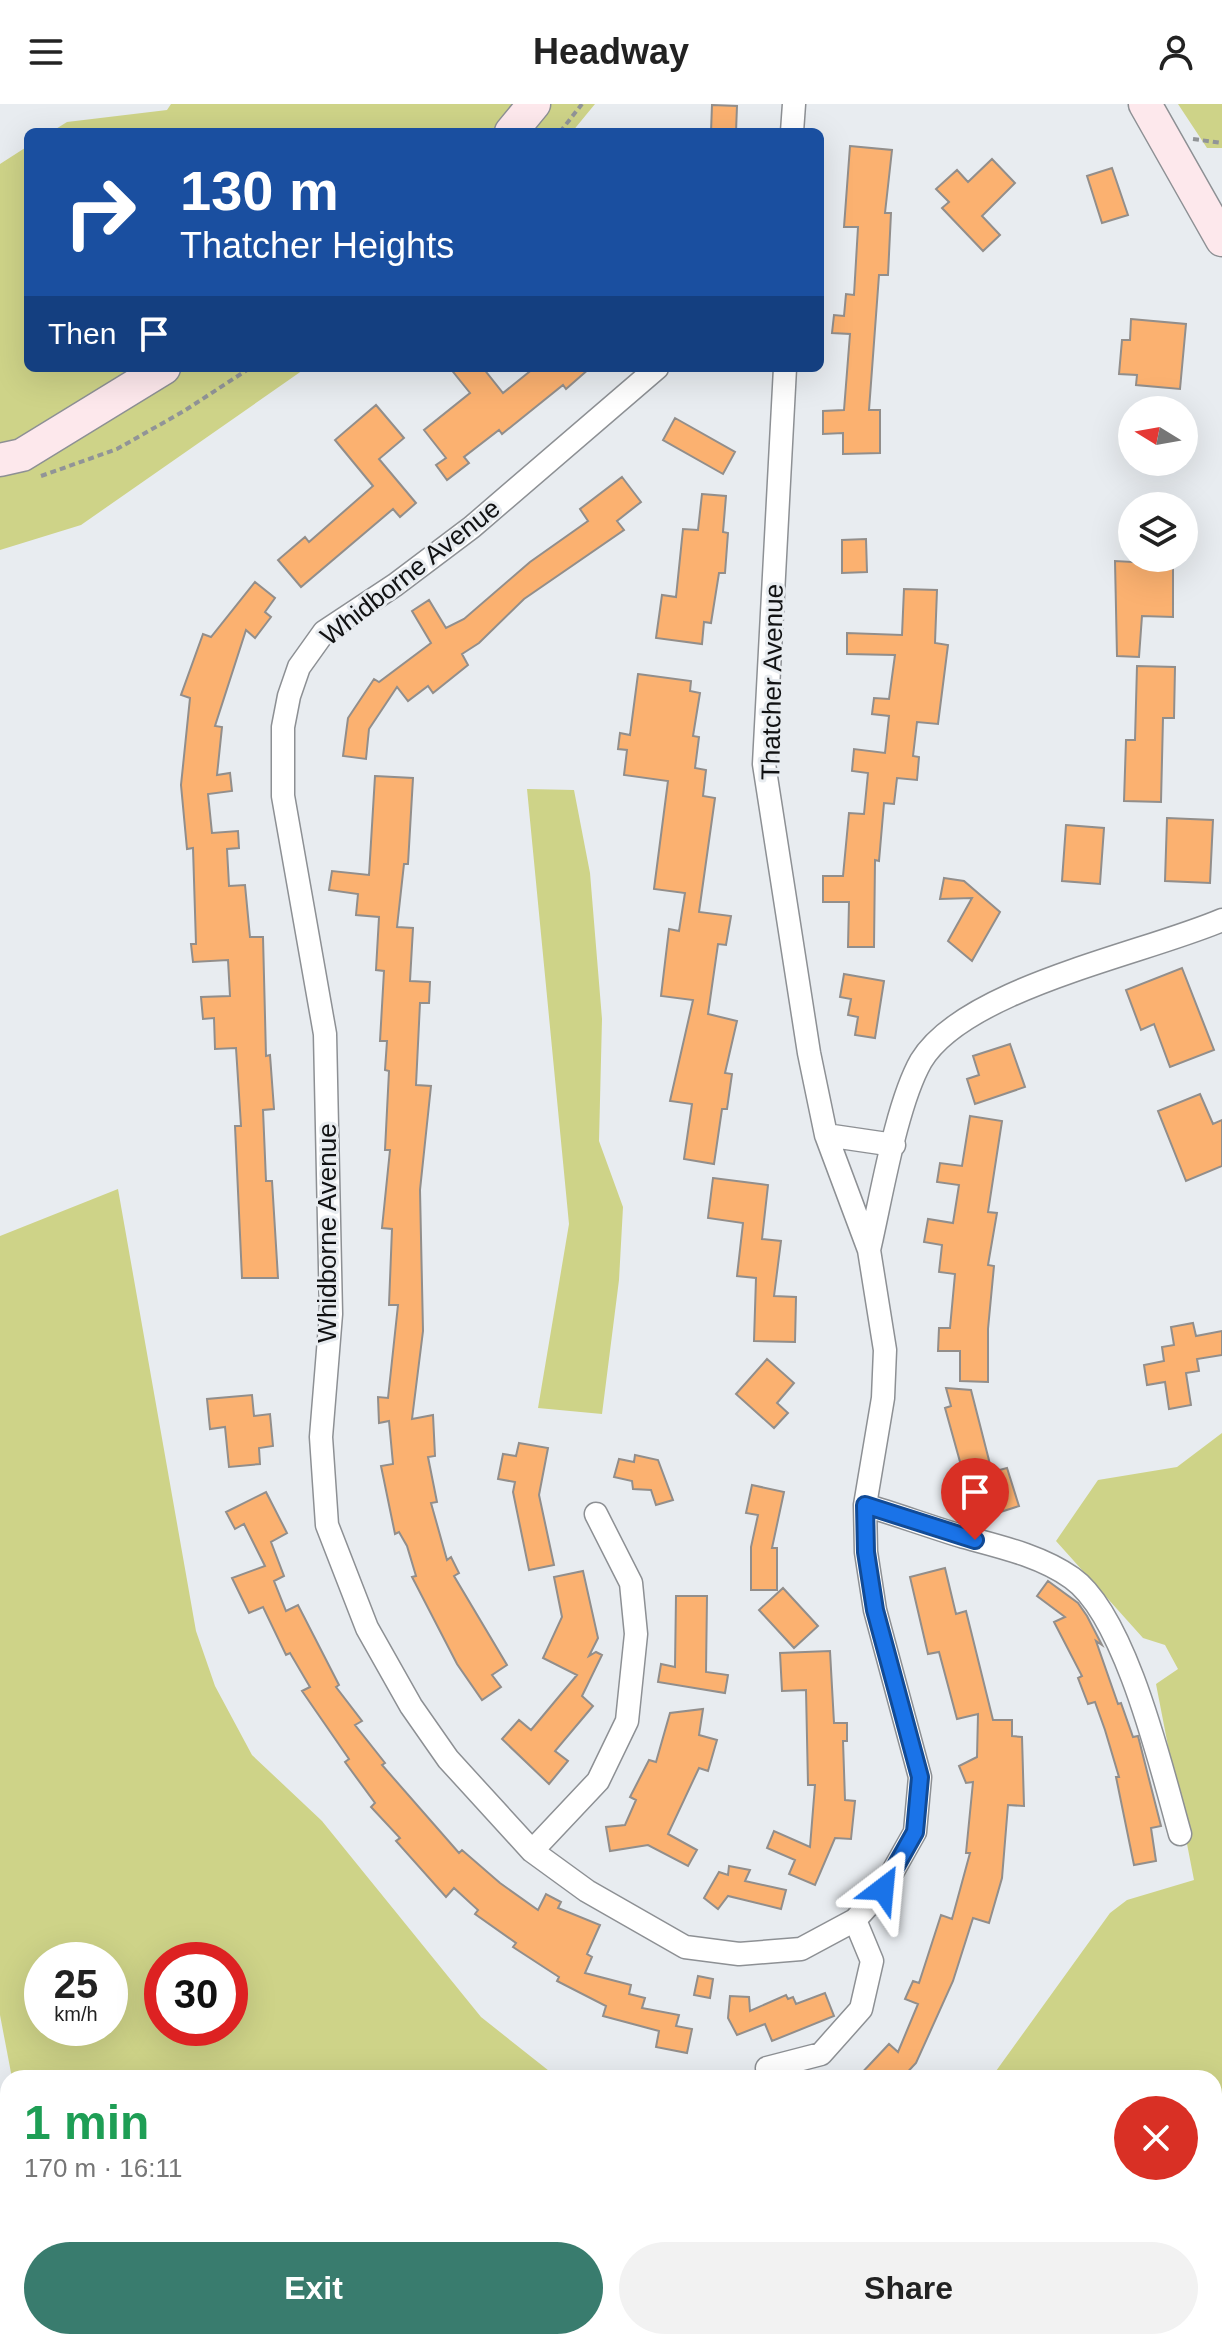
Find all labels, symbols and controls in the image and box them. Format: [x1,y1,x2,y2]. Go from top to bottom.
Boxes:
icon: menu [24,30,68,74]
icon: person [1154,30,1198,74]
text: Headway [533,31,689,72]
text: 130 m [180,159,339,222]
icon: right [48,160,152,264]
text: Thatcher Heights [180,225,454,266]
icon: arrive [132,312,176,356]
text: Then [48,317,116,350]
north arrow [1118,396,1198,476]
map controls [1118,396,1198,572]
button: layers [1118,492,1198,572]
street label: Whidborne Avenue [314,493,506,651]
street label: Thatcher Avenue [755,584,789,780]
street label: Whidborne Avenue [312,1123,342,1343]
pin [941,1458,1009,1540]
icon: arrive [953,1470,997,1514]
position arrow [841,1847,925,1931]
speed limit sign: 30 [144,1942,248,2046]
text: 25 [54,1962,98,2006]
text: km/h [54,2003,98,2025]
text: 1 min [24,2096,149,2149]
button: close [1114,2096,1198,2180]
text: 170 m · 16:11 [24,2153,183,2183]
button: Exit [24,2242,603,2334]
button: Share [619,2242,1198,2334]

